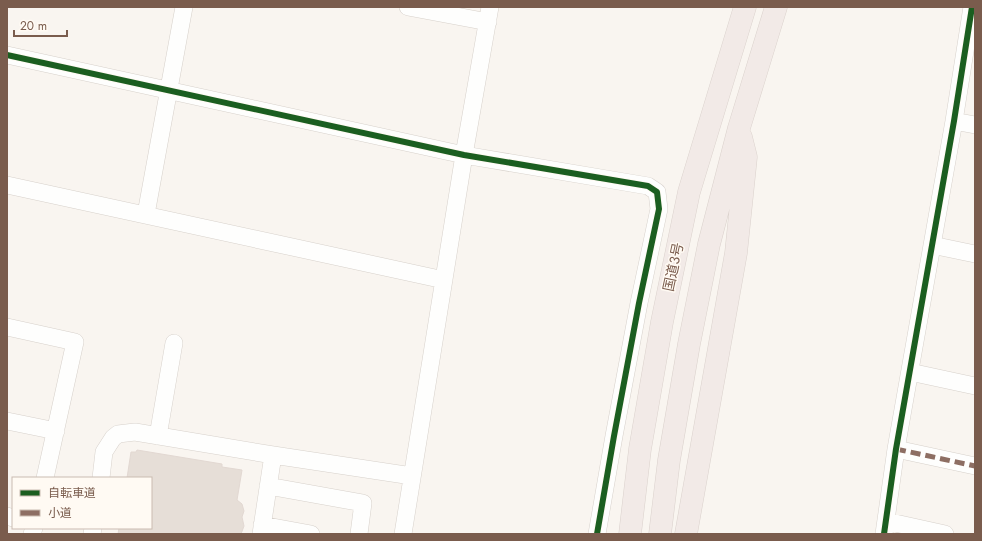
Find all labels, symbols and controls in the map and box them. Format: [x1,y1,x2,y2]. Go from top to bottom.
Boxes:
scale bar [14,12,67,38]
text: 20 m [20,17,47,35]
street label: 国道3号 [658,241,688,293]
legend [12,477,152,529]
text: 自転車道 [48,484,96,502]
text: 小道 [48,504,72,522]

